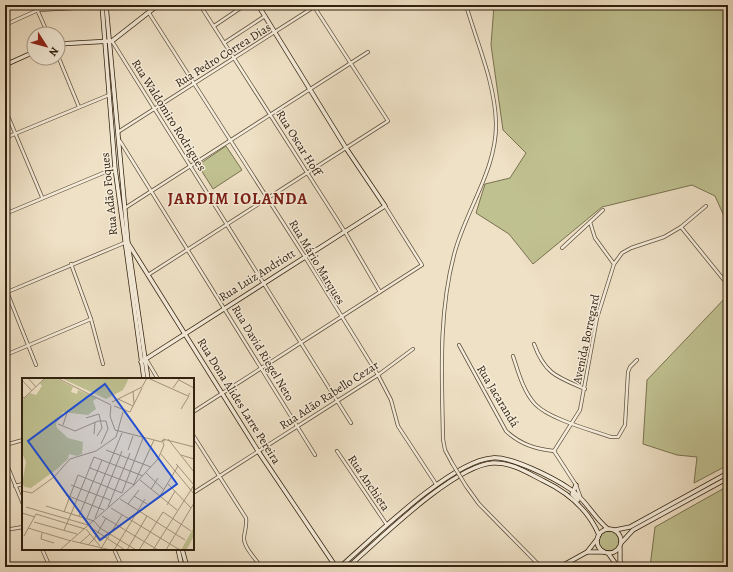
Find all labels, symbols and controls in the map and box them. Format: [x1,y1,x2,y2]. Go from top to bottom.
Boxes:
street label: Rua Pedro Correa Dias [172,19,274,91]
north arrow [26,26,66,66]
text: N [45,44,62,59]
street label: Rua Waldomiro Rodrigues [128,56,210,174]
street label: Rua Oscar Hoff [272,107,327,181]
street label: Rua Adão Foques [97,152,121,236]
district label: JARDIM IOLANDA [168,188,308,210]
street label: Rua Mário Marques [285,217,349,308]
street label: Rua Luiz Andriott [216,245,298,305]
street label: Avenida Borregard [568,292,603,386]
street label: Rua David Riegel Neto [228,302,298,404]
street label: Rua Dona Alides Larre Pereira [194,335,285,467]
street label: Rua Adão Rabello Cezar [276,357,382,433]
street label: Rua Jacarandá [473,362,523,430]
inset map [22,378,194,550]
street label: Rua Anchieta [344,452,394,515]

